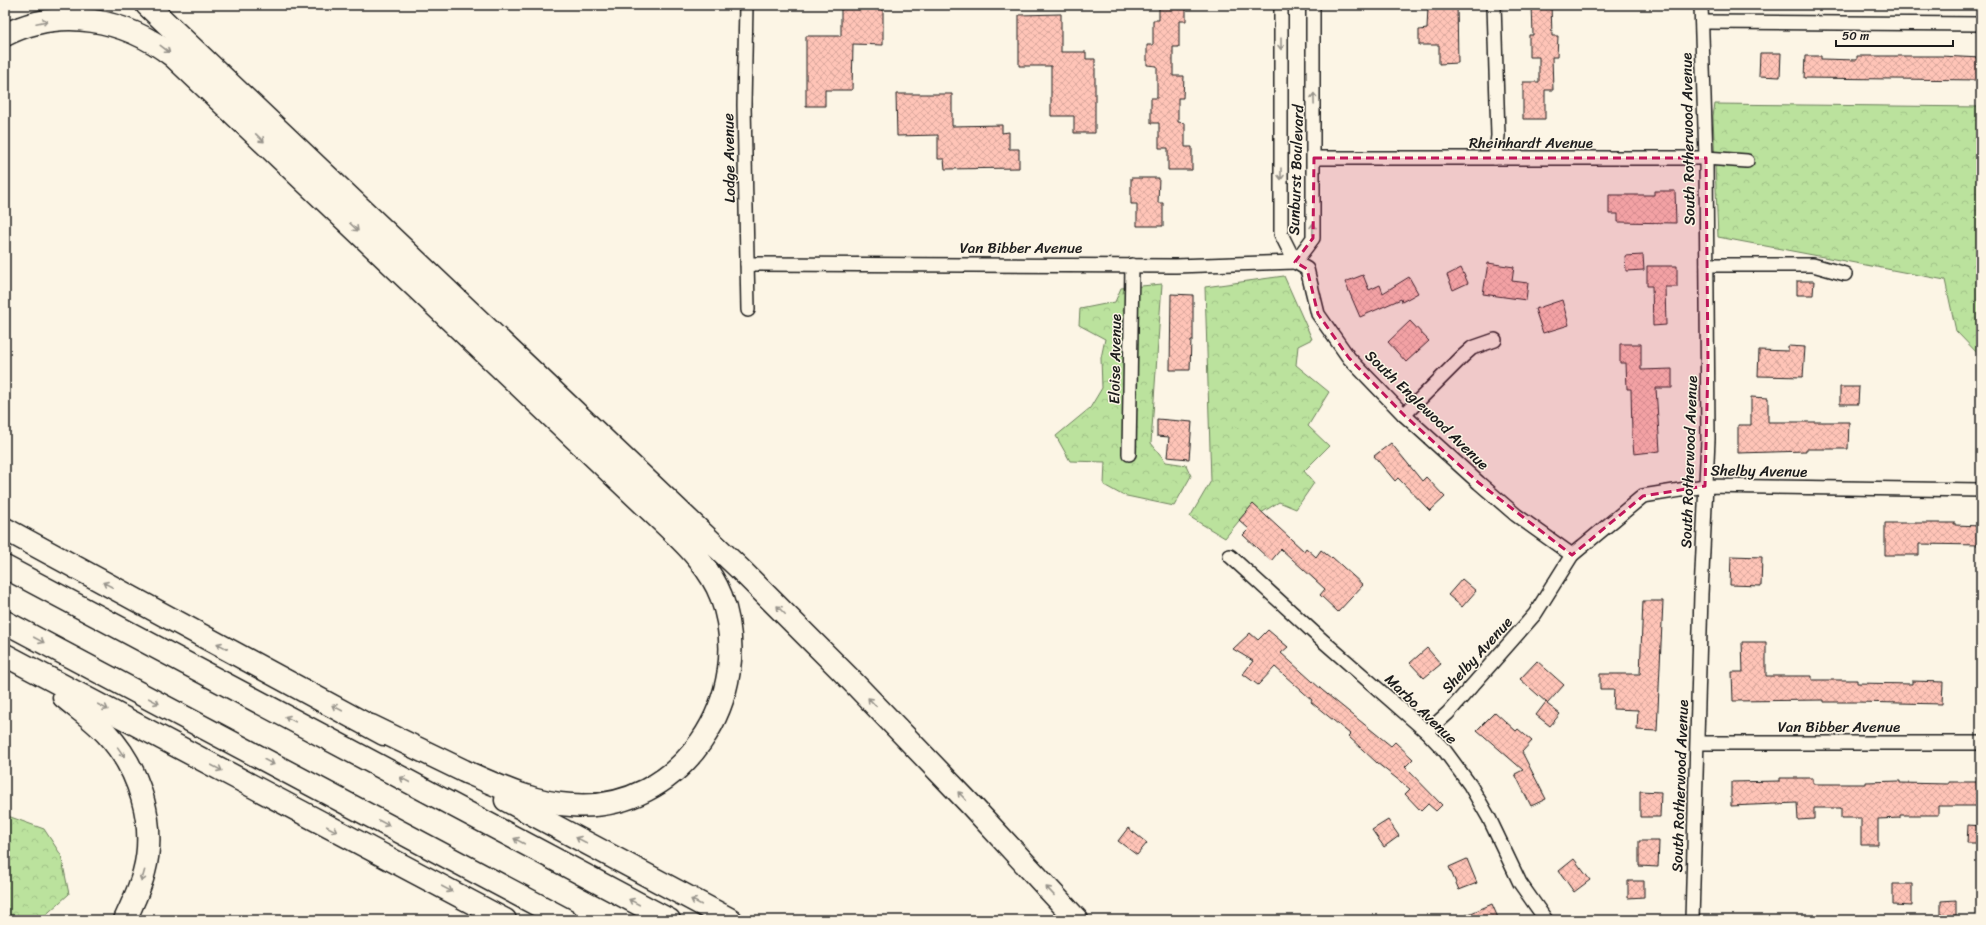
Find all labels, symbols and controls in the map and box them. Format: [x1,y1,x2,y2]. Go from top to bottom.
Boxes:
one-way arrow [35,18,48,26]
scale bar [1836,22,1953,48]
text: 50 m [1842,25,1869,47]
one-way arrow [1277,37,1285,50]
one-way arrow [159,45,170,53]
street label: South Rotherwood Avenue [1673,52,1703,226]
one-way arrow [1310,93,1318,106]
street label: Sunburst Boulevard [1281,103,1311,236]
street label: Lodge Avenue [715,113,743,203]
street label: Rheinhardt Avenue [1469,130,1593,156]
one-way arrow [255,133,265,143]
one-way arrow [1277,167,1285,180]
one-way arrow [349,223,359,232]
one-way arrow [1309,223,1317,236]
street label: Van Bibber Avenue [960,235,1082,261]
street label: Eloise Avenue [1101,314,1129,404]
street label: South Englewood Avenue [1359,343,1495,477]
street label: South Rotherwood Avenue [1673,375,1705,549]
street label: Shelby Avenue [1710,457,1808,485]
one-way arrow [102,580,114,588]
one-way arrow [776,605,786,615]
street label: Shelby Avenue [1435,610,1519,700]
one-way arrow [33,637,45,644]
one-way arrow [216,642,228,650]
street label: Marbo Avenue [1378,667,1464,751]
one-way arrow [867,697,877,707]
one-way arrow [148,698,160,705]
street label: South Rotherwood Avenue [1664,699,1696,873]
one-way arrow [96,703,108,711]
one-way arrow [331,704,343,711]
one-way arrow [284,714,296,722]
street label: Van Bibber Avenue [1778,714,1900,740]
one-way arrow [117,746,125,757]
one-way arrow [263,759,275,766]
one-way arrow [211,764,223,772]
one-way arrow [399,775,411,783]
one-way arrow [957,791,967,801]
one-way arrow [378,820,390,827]
one-way arrow [326,825,338,833]
one-way arrow [514,836,526,844]
one-way arrow [576,836,588,844]
one-way arrow [139,869,146,882]
one-way arrow [441,886,453,894]
one-way arrow [1046,886,1055,896]
one-way arrow [628,897,640,905]
one-way arrow [690,897,702,905]

